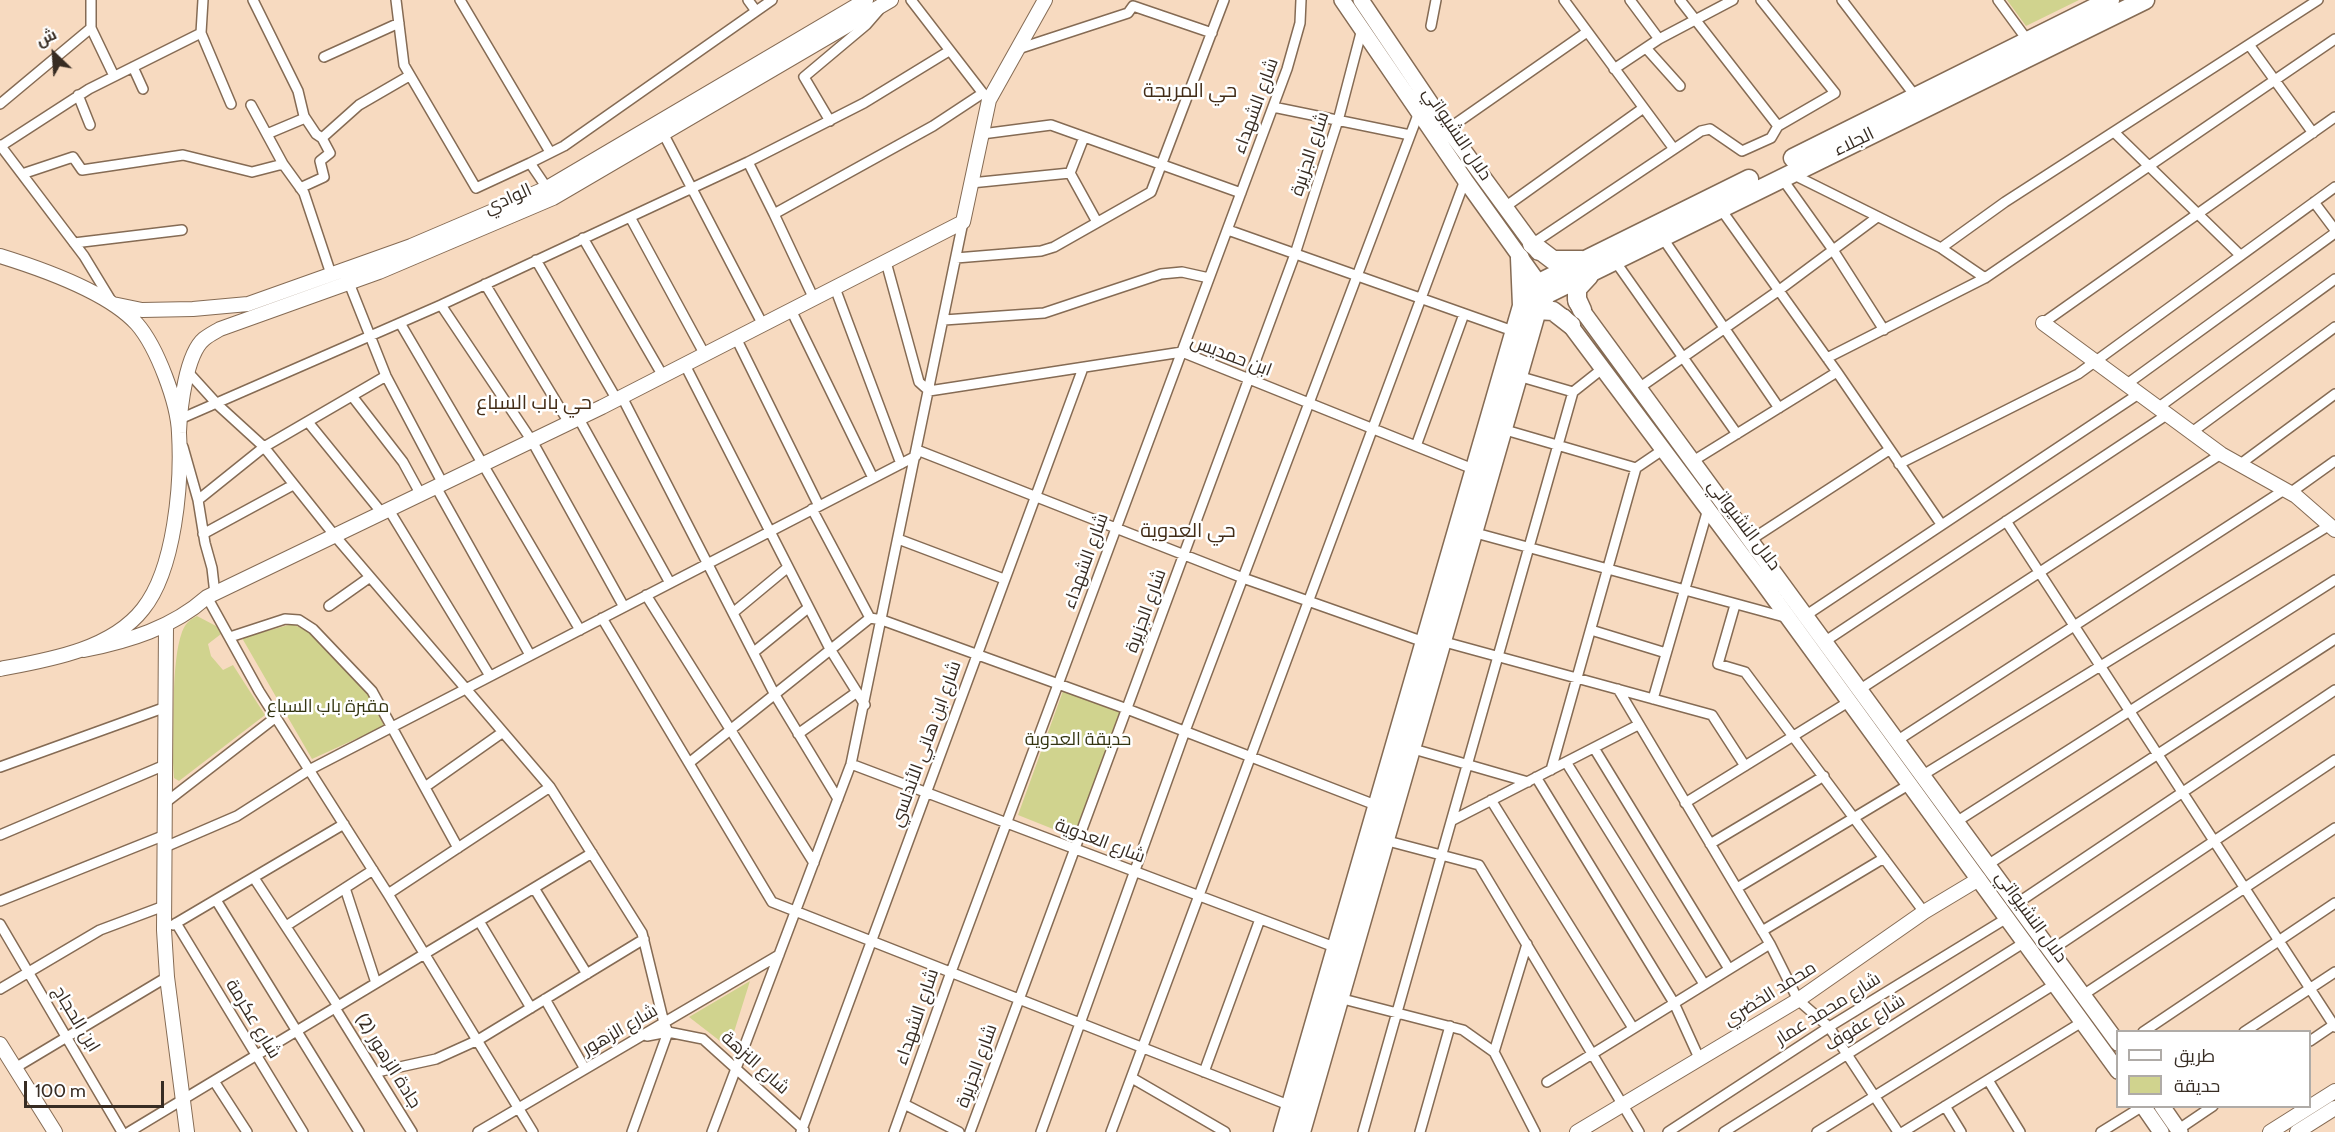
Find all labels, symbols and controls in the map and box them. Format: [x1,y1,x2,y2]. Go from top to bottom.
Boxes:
north arrow [24,24,84,84]
text: ش [33,24,60,50]
street label: شارع الشهداء [1229,55,1283,157]
district label: حي المريجة [1143,79,1237,103]
street label: دلال النشيواتي [1418,83,1496,185]
street label: شارع الجزيرة [1286,109,1334,199]
street label: الجلاء [1830,123,1878,161]
street label: الوادي [481,179,535,219]
street label: ابن حمديس [1187,331,1275,381]
district label: حي باب السباع [476,391,592,415]
street label: دلال النشيواتي [1703,475,1785,575]
street label: شارع الشهداء [1059,510,1113,612]
district label: حي العدوية [1140,519,1236,543]
street label: شارع الجزيرة [1121,566,1171,656]
street label: شارع ابن هاني الأندلسي [886,658,966,830]
park label: مقبرة باب السباع [267,696,389,718]
park label: حديقة العدوية [1025,729,1131,751]
street label: شارع العدوية [1052,814,1148,868]
street label: دلال النشيواتي [1990,867,2072,967]
street label: محمد الخضري [1720,957,1820,1031]
street label: شارع الشهداء [890,966,944,1068]
street label: شارع محمد عمار [1771,968,1885,1050]
street label: شارع عكرمة [221,975,285,1063]
street label: ابن الحجاج [48,982,104,1056]
street label: شارع عفوف [1821,990,1909,1056]
street label: شارع الزهور [578,1000,662,1060]
street label: جادة الزهور (2) [350,1009,426,1113]
street label: شارع الجزيرة [952,1021,1002,1111]
street label: شارع النزهة [717,1027,793,1099]
legend [2116,1030,2311,1108]
text: طريق [2174,1045,2215,1067]
scale bar [27,1069,166,1107]
text: حديقة [2174,1075,2220,1097]
text: 100 m [35,1080,86,1102]

